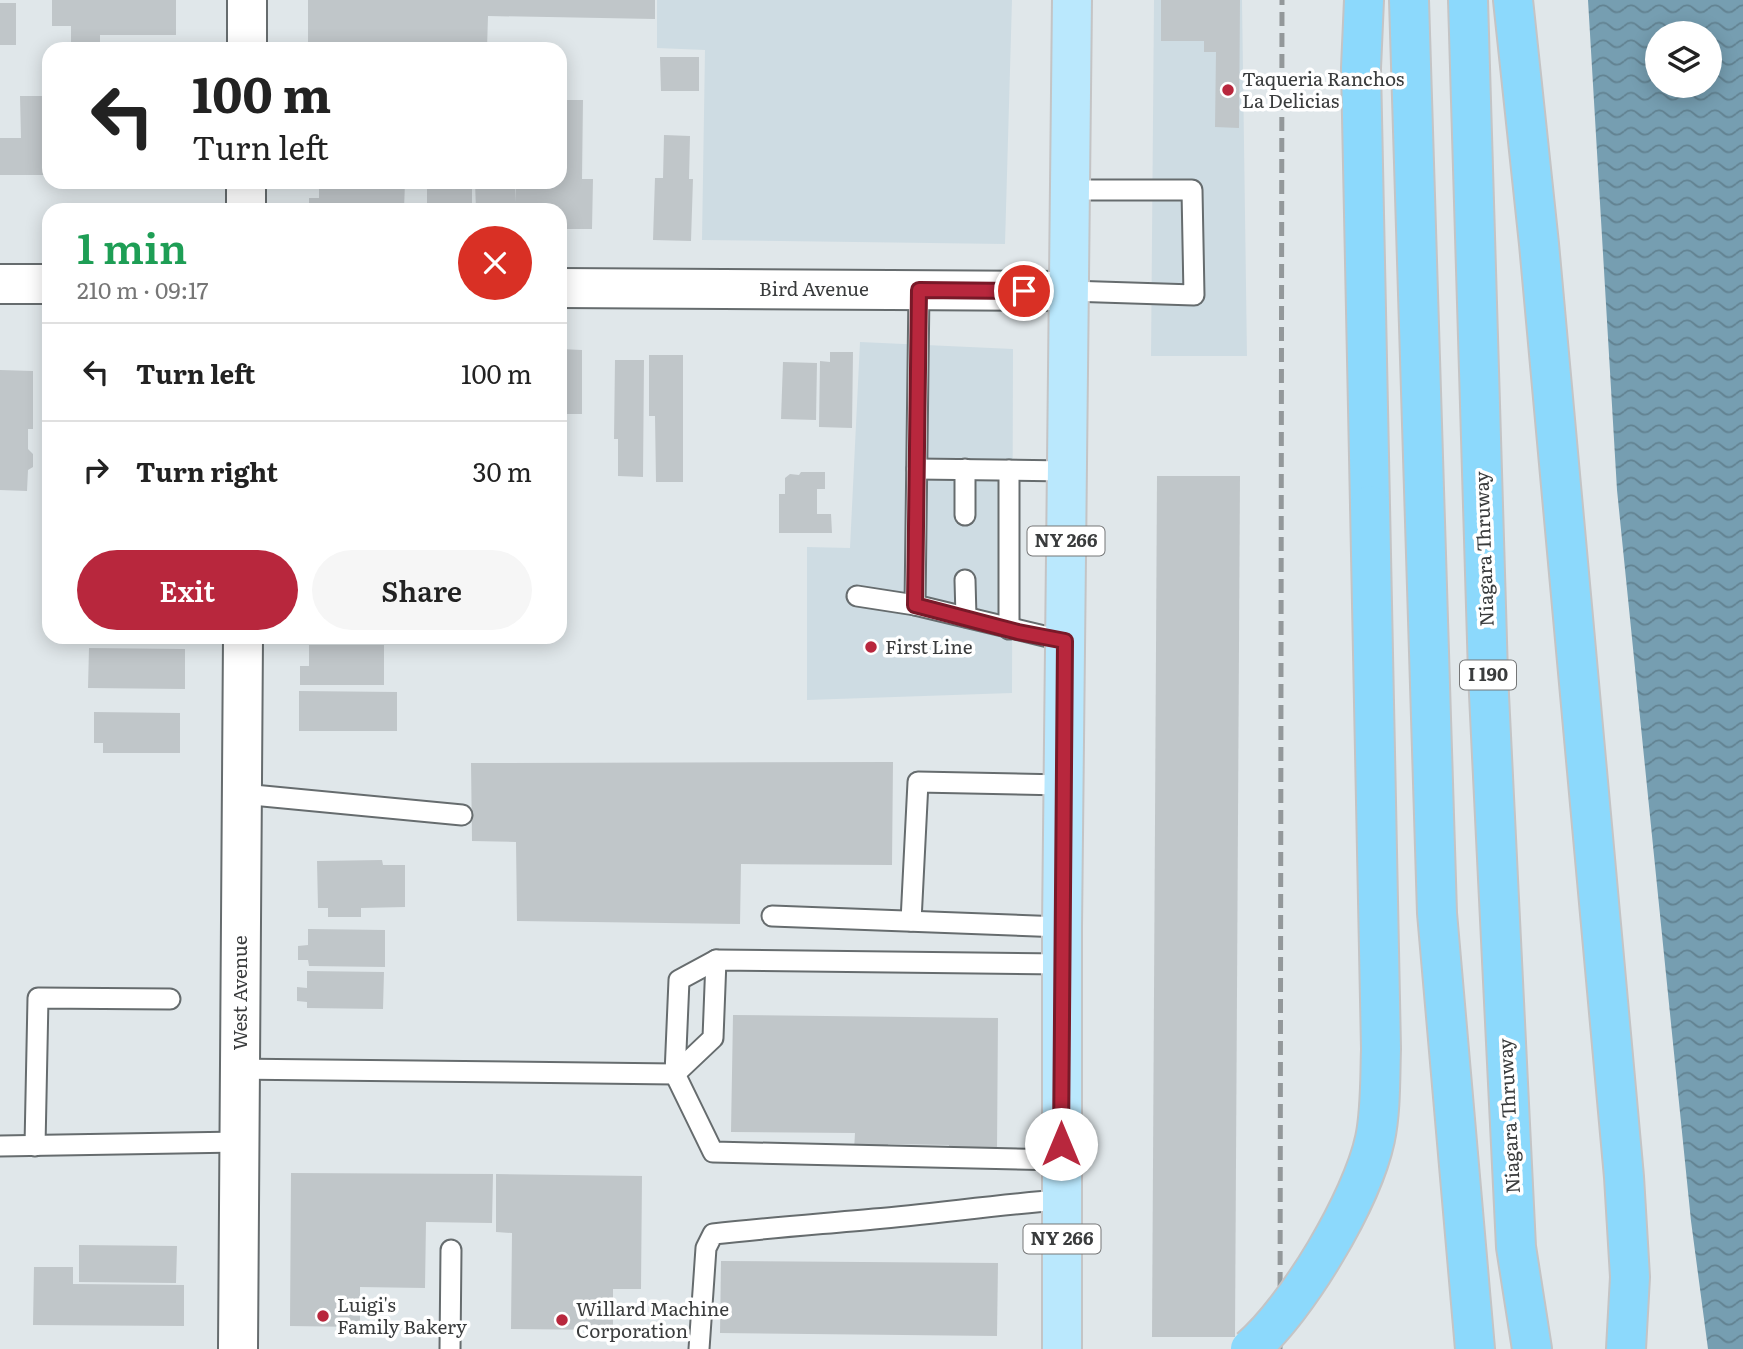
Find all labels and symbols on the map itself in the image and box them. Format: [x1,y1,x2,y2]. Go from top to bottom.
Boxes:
place label: Taqueria Ranchos La Delicias [1242,64,1405,114]
marker: Taqueria Ranchos La Delicias [1220,82,1236,98]
pin [994,261,1054,321]
street label: Bird Avenue [759,274,869,302]
street label: Niagara Thruway [1466,471,1500,627]
road number: NY 266 [1028,526,1104,556]
place label: First Line [885,632,973,660]
marker: First Line [863,639,879,655]
road number: I 190 [1460,660,1516,690]
street label: West Avenue [225,935,253,1051]
street label: Niagara Thruway [1490,1038,1526,1194]
position arrow [1024,1107,1098,1181]
road number: NY 266 [1024,1224,1100,1254]
place label: Luigi's Family Bakery [337,1290,467,1340]
place label: Willard Machine Corporation [576,1294,729,1344]
marker: Luigi's Family Bakery [315,1308,331,1324]
marker: Willard Machine Corporation [554,1312,570,1328]

